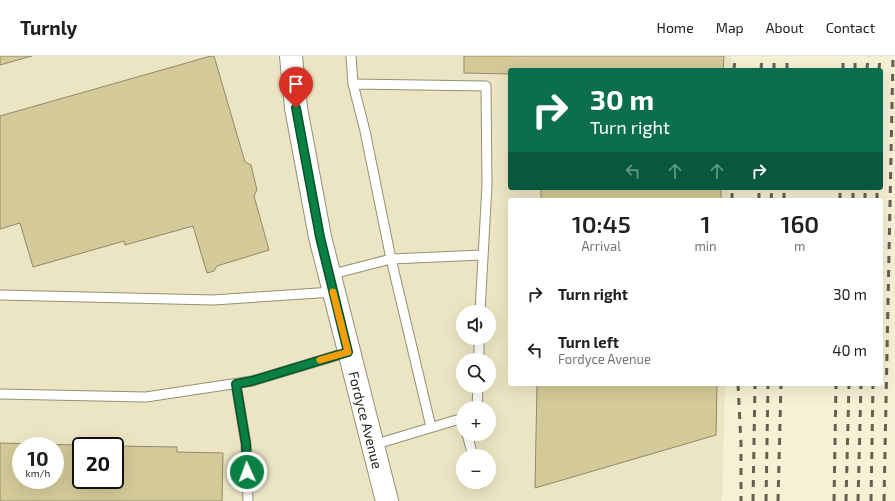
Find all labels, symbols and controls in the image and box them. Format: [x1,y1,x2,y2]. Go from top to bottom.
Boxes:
text: Turnly [20,16,77,39]
text: Home [657,19,694,36]
text: Map [716,19,744,36]
text: About [766,19,804,36]
text: Contact [826,19,875,36]
pin [279,67,313,108]
icon: arrive [285,73,307,95]
text: 30 m [590,82,654,116]
icon: right [524,84,576,136]
text: Turn right [590,116,670,138]
icon: left [622,160,644,182]
icon: ahead [664,160,686,182]
icon: ahead [706,160,728,182]
icon: right [748,160,770,182]
text: 10:45 [572,209,631,238]
text: 1 [701,209,711,238]
text: 160 [780,209,819,238]
text: Arrival [581,238,621,254]
text: min [694,238,717,254]
text: m [794,238,806,254]
icon: right [524,283,546,305]
text: Turn right [558,285,628,303]
text: 30 m [833,285,867,303]
map controls [456,305,496,489]
button: sound [456,305,496,345]
text: Turn left [558,333,619,351]
icon: left [524,339,546,361]
text: 40 m [832,341,867,359]
text: Fordyce Avenue [558,351,651,367]
button: search [456,353,496,393]
street label: Fordyce Avenue [346,369,387,470]
button: + [456,401,496,441]
speed limit sign: 20 [72,437,124,489]
text: 10 [27,446,49,470]
button: − [456,449,496,489]
position arrow [226,451,268,493]
text: km/h [26,467,50,479]

